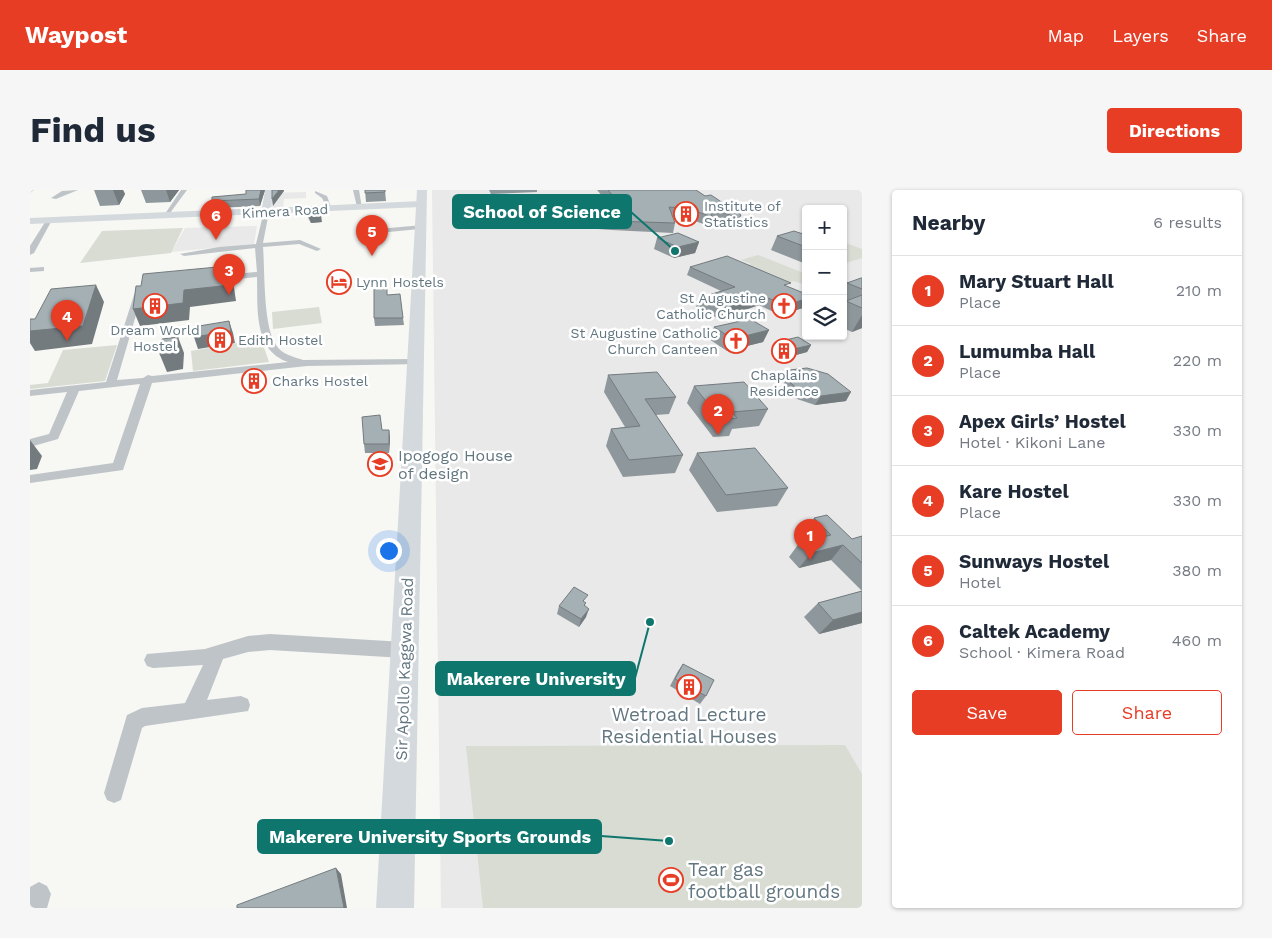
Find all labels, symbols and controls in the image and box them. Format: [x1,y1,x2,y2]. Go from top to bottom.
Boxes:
text: Waypost [25,21,127,49]
text: Map [1047,25,1084,46]
text: Layers [1112,25,1169,46]
text: Share [1197,25,1247,46]
button: Directions [1107,108,1242,153]
text: Find us [30,109,156,151]
callout: School of Science [453,195,631,228]
place label: Institute of Statistics [704,198,781,230]
pin: 6 [200,199,232,240]
street label: Kimera Road [241,201,329,221]
text: School of Science [463,201,621,222]
building icon: Institute of Statistics [673,201,699,227]
map controls [802,205,847,340]
button: + [802,205,847,250]
text: Nearby [912,210,985,235]
text: 6 results [1153,213,1222,232]
pin: 5 [356,215,388,256]
button: − [802,250,847,295]
pin: 3 [213,254,245,295]
hotel icon: Lynn Hostels [326,269,352,295]
text: Mary Stuart Hall [959,270,1114,293]
place label: Lynn Hostels [356,274,444,290]
text: 1 [925,281,931,300]
text: 210 m [1176,281,1222,300]
place label: St Augustine Catholic Church [656,290,766,322]
building icon: Dream World Hostel [142,293,168,319]
church icon: St Augustine Catholic Church [771,293,797,319]
text: Place [959,293,1001,312]
button: layers [802,295,847,340]
pin: 4 [51,300,83,341]
place label: Dream World Hostel [110,322,200,354]
place label: St Augustine Catholic Church Canteen [571,325,718,357]
building icon: Edith Hostel [207,327,233,353]
church icon: St Augustine Catholic Church Canteen [723,328,749,354]
place label: Edith Hostel [238,332,323,348]
building icon: Chaplains Residence [771,338,797,364]
text: Lumumba Hall [959,340,1095,363]
text: 2 [923,351,933,370]
text: 220 m [1173,351,1222,370]
text: Place [959,363,1001,382]
place label: Chaplains Residence [749,367,819,399]
building icon: Charks Hostel [241,368,267,394]
place label: Charks Hostel [272,373,369,389]
pin: 2 [702,394,734,435]
text: Apex Girls’ Hostel [959,410,1126,433]
text: 3 [923,421,933,440]
text: 330 m [1173,421,1222,440]
text: Hotel · Kikoni Lane [959,433,1105,452]
place label: Ipogogo House of design [398,446,513,483]
school or university icon: Ipogogo House of design [367,451,393,477]
text: Kare Hostel [959,480,1069,503]
text: 4 [923,491,933,510]
text: 330 m [1173,491,1222,510]
text: Place [959,503,1001,522]
pin: 1 [794,519,826,560]
your location [376,538,402,564]
text: Sunways Hostel [959,550,1109,573]
text: 5 [923,561,933,580]
text: 380 m [1172,561,1222,580]
text: Hotel [959,573,1001,592]
street label: Sir Apollo Kaggwa Road [392,577,417,761]
text: Caltek Academy [959,620,1110,643]
text: 6 [923,631,933,650]
text: 460 m [1172,631,1222,650]
text: School · Kimera Road [959,643,1125,662]
callout: Makerere University [436,662,635,695]
text: Makerere University [446,668,626,689]
building icon: Wetroad Lecture Residential Houses [676,674,702,700]
button: Save [912,690,1062,735]
button: Share [1072,690,1222,735]
place label: Wetroad Lecture Residential Houses [601,703,777,748]
callout: Makerere University Sports Grounds [258,820,601,853]
text: Makerere University Sports Grounds [269,826,591,847]
place label: Tear gas football grounds [688,858,840,903]
sports icon: Tear gas football grounds [658,867,684,893]

